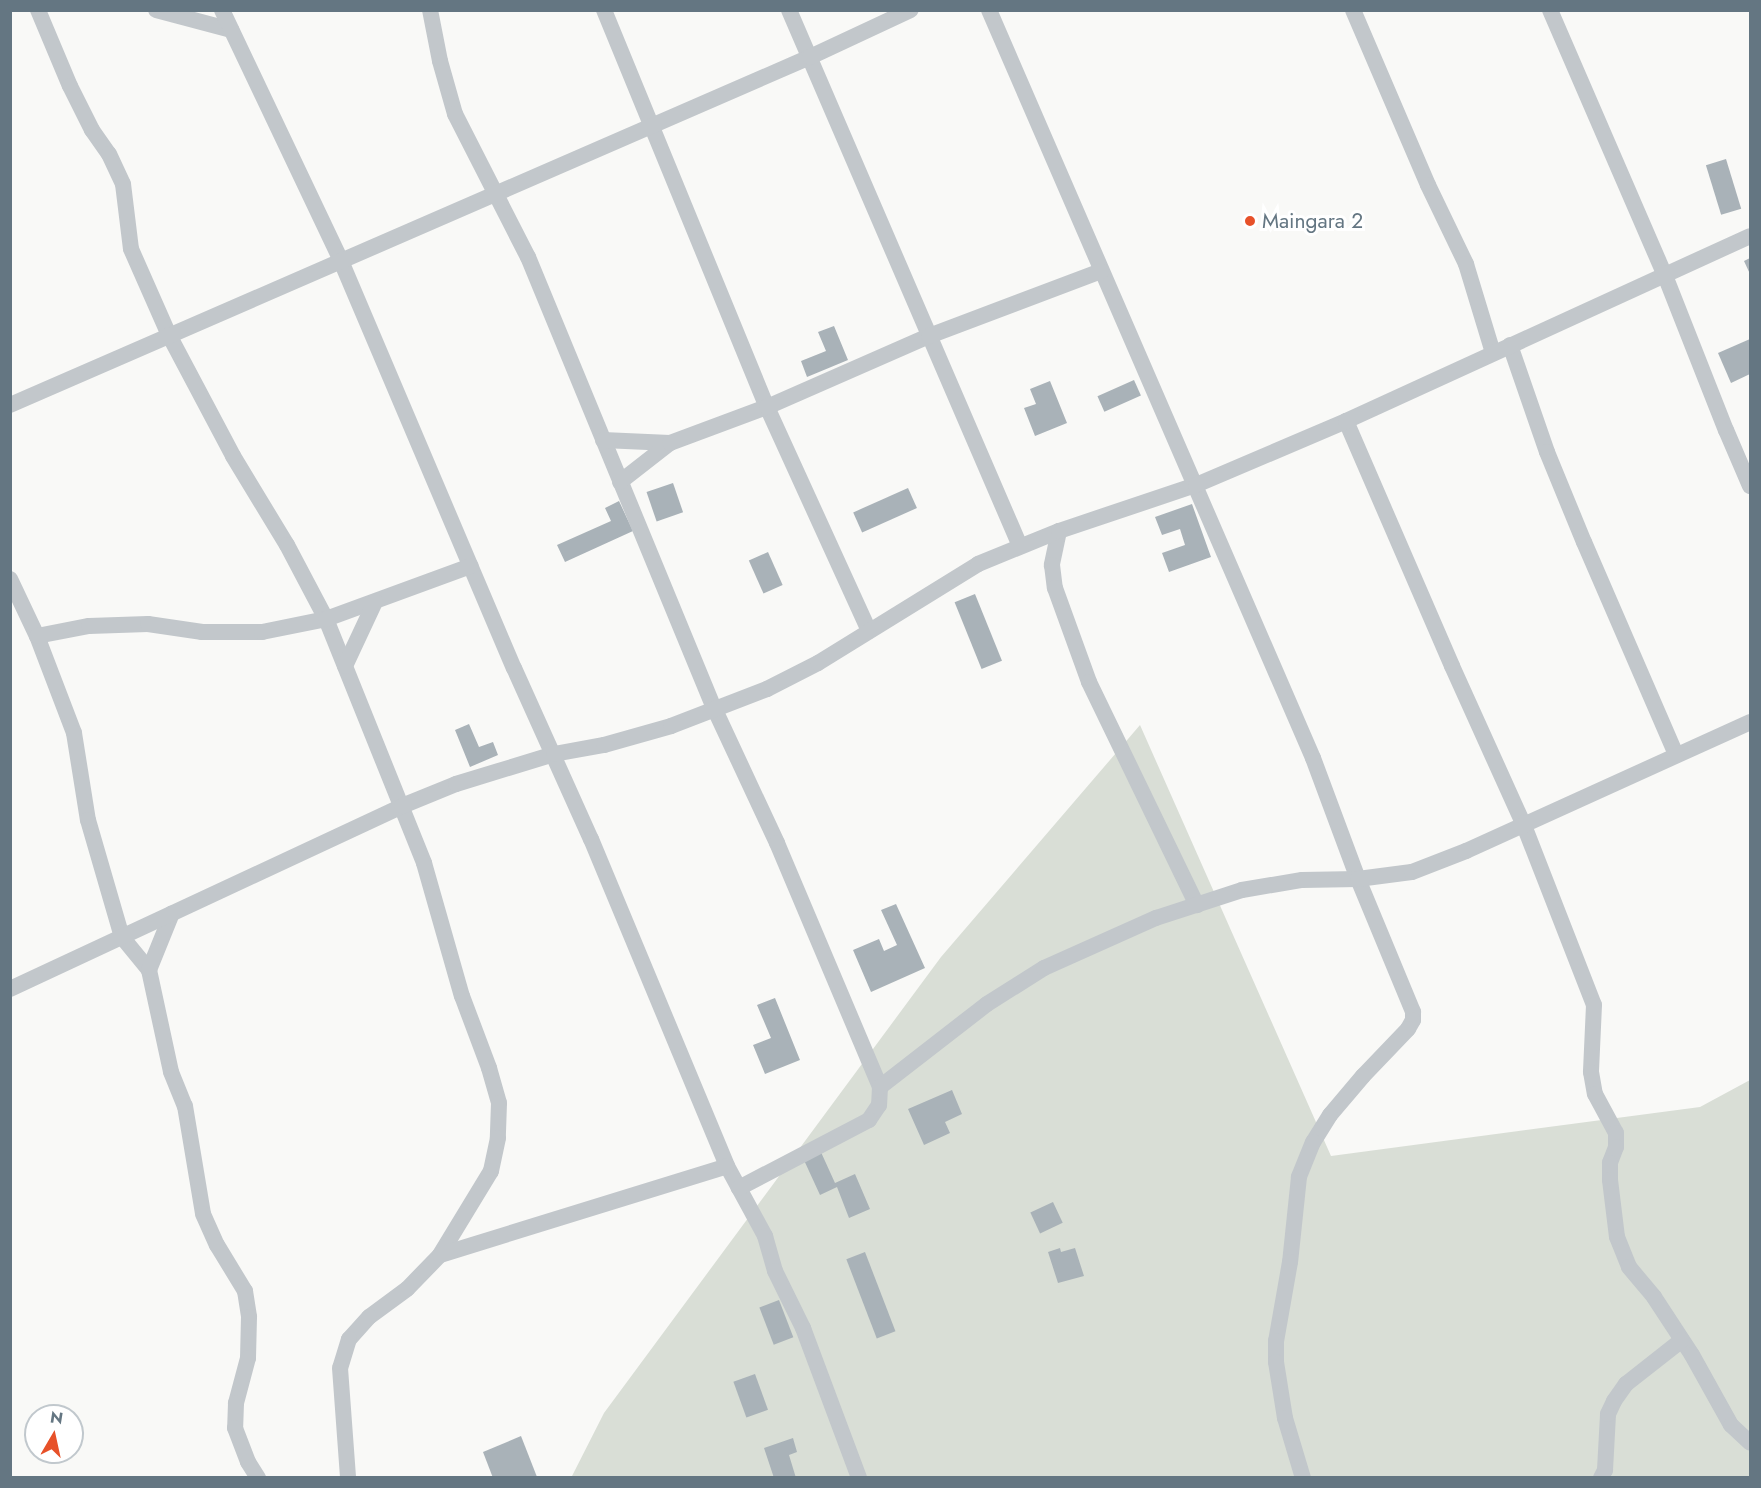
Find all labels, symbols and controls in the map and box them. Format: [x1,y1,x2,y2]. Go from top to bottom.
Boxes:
place label: Maingara 2 [1262,208,1363,234]
marker: Maingara 2 [1243,214,1257,228]
north arrow [24,1404,84,1464]
text: N [49,1405,65,1430]

